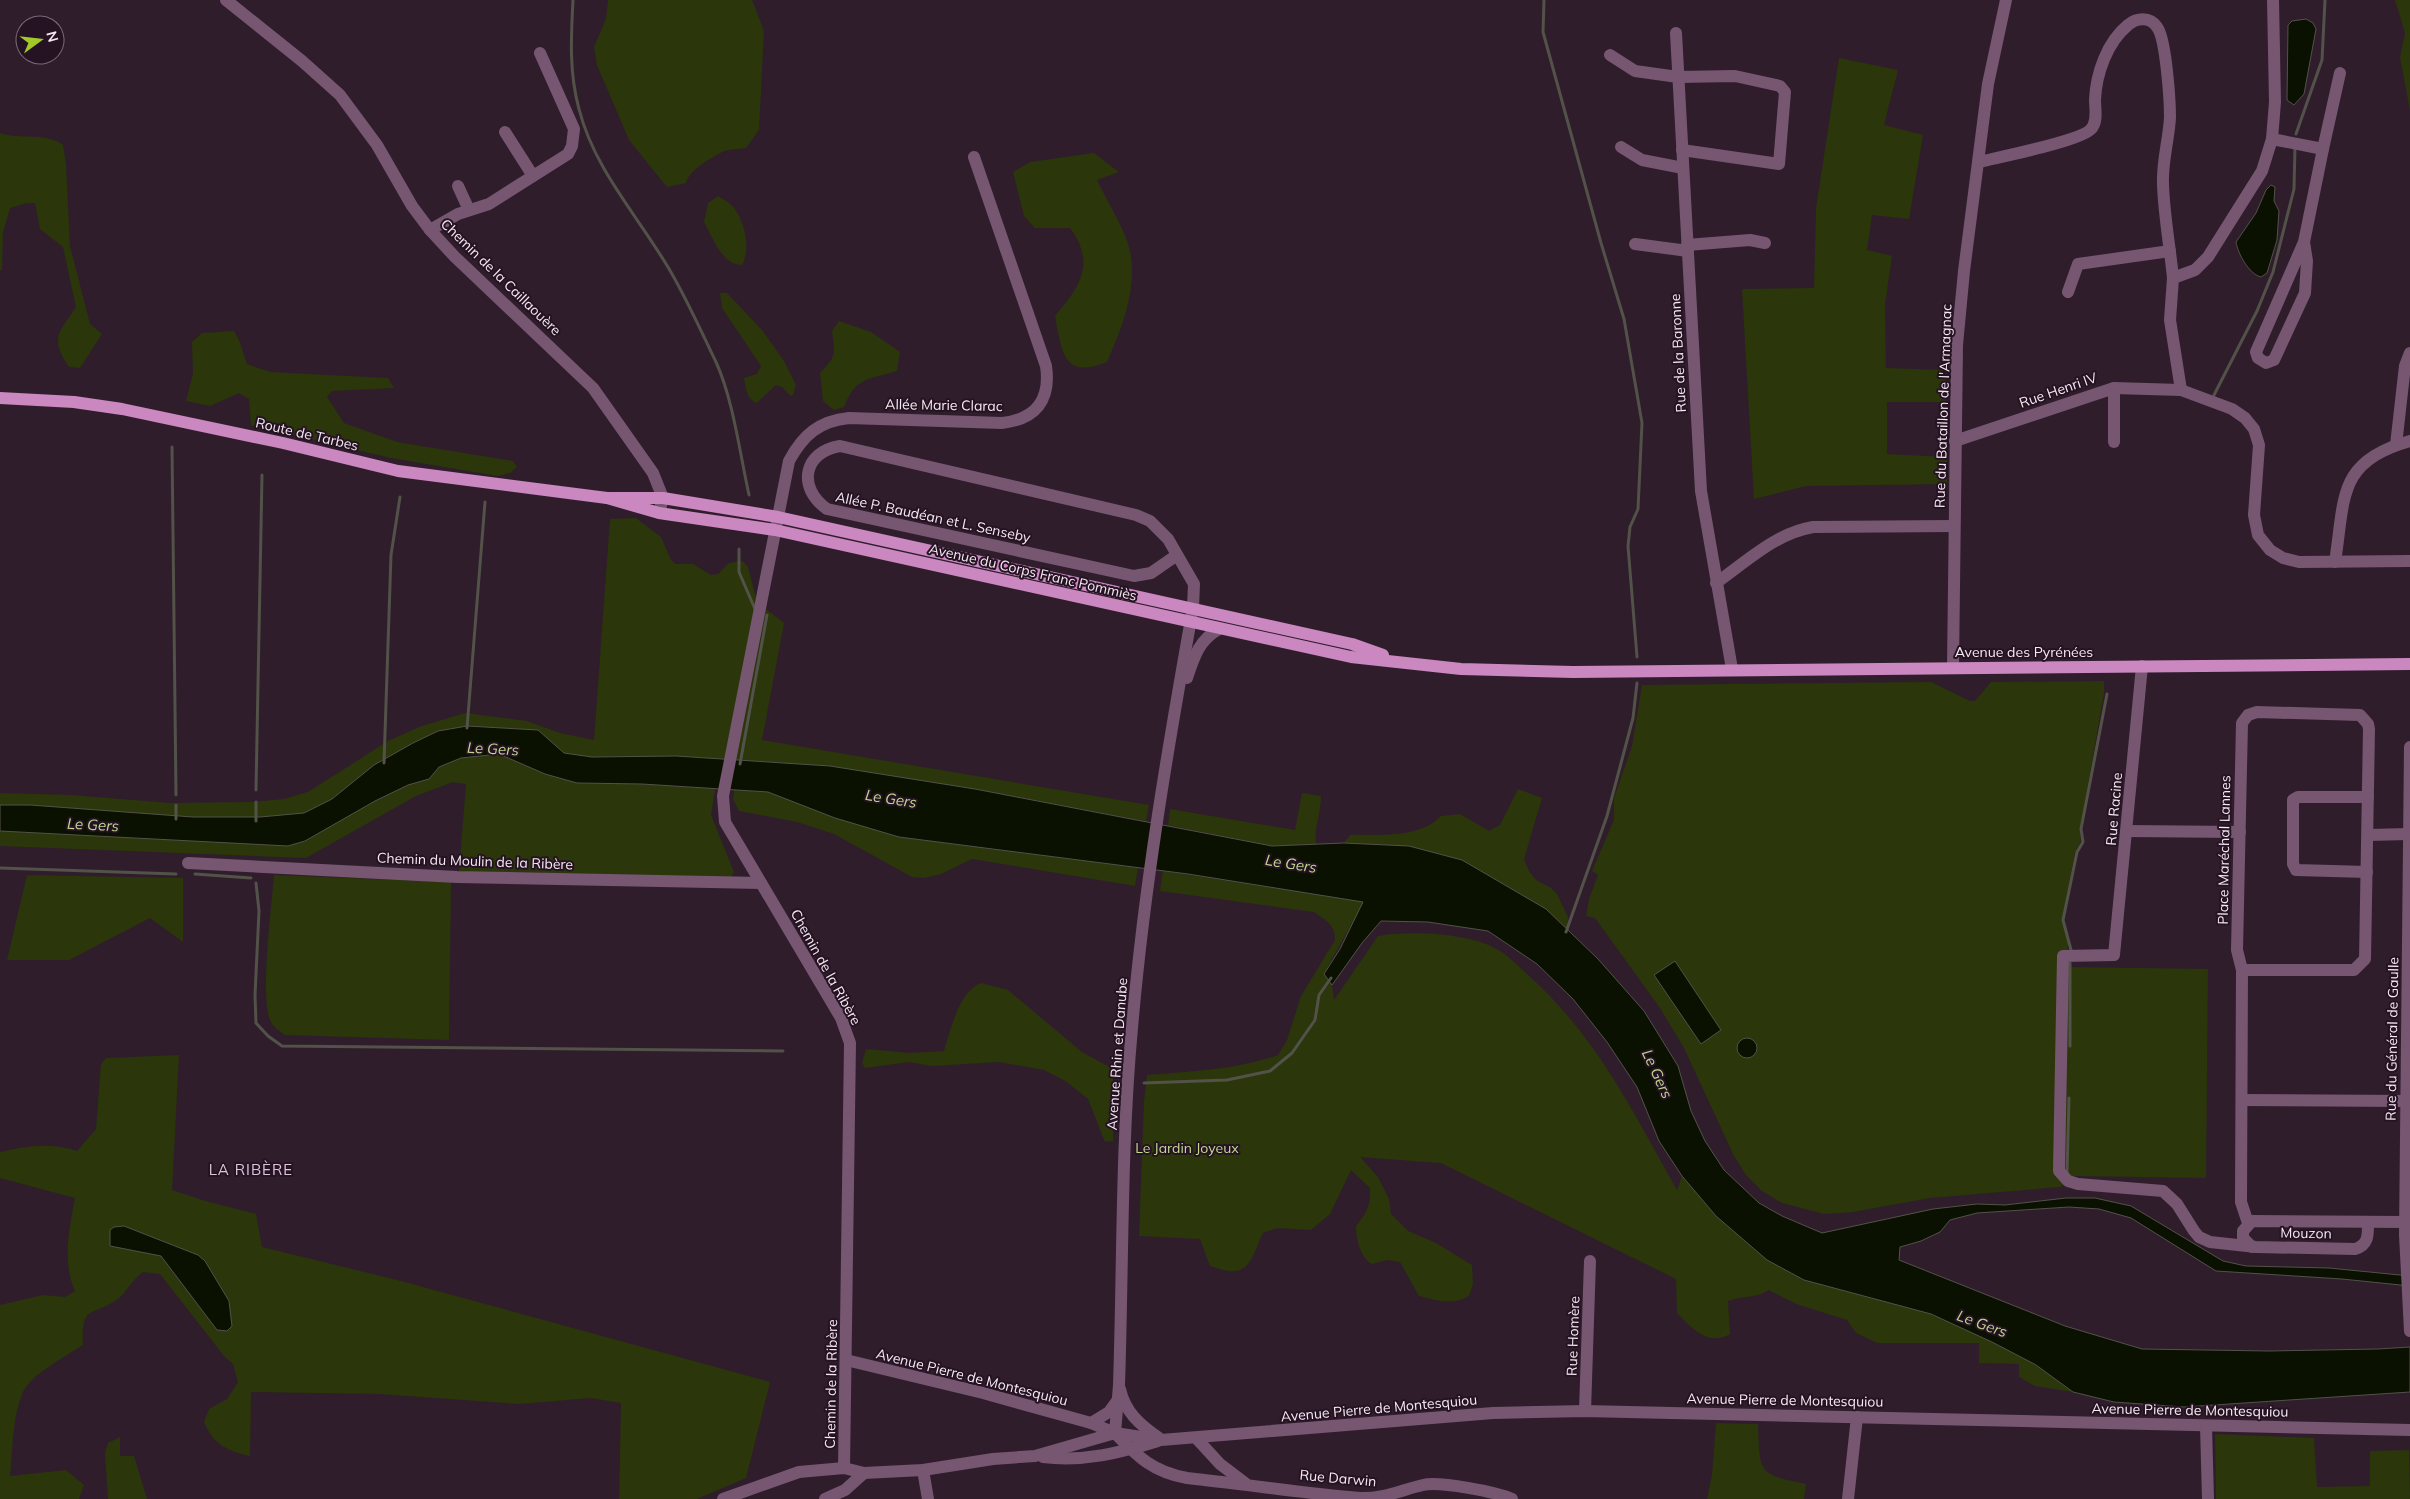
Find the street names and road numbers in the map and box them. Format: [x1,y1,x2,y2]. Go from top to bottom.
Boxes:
street label: Chemin de la Caillaouère [437,215,565,339]
street label: Rue de la Baronne [1666,293,1690,413]
street label: Rue du Bataillon de l'Armagnac [1930,303,1956,508]
street label: Rue Henri IV [2017,368,2099,412]
street label: Allée Marie Clarac [885,395,1003,415]
street label: Route de Tarbes [254,413,360,455]
street label: Allée P. Baudéan et L. Senseby [834,488,1033,547]
street label: Avenue du Corps Franc Pommiès [927,539,1139,605]
street label: Avenue des Pyrénées [1955,643,2093,661]
street label: Rue Racine [2102,772,2126,846]
street label: Place Maréchal Lannes [2214,775,2234,925]
street label: Chemin du Moulin de la Ribère [377,849,573,873]
street label: Chemin de la Ribère [787,906,865,1028]
street label: Rue du Général de Gaulle [2382,957,2402,1121]
street label: Avenue Rhin et Danube [1103,977,1131,1131]
street label: Mouzon [2280,1224,2332,1242]
street label: Rue Homère [1563,1296,1583,1376]
street label: Chemin de la Ribère [821,1319,841,1449]
street label: Avenue Pierre de Montesquiou [874,1344,1070,1410]
street label: Avenue Pierre de Montesquiou [1686,1389,1884,1411]
street label: Avenue Pierre de Montesquiou [1280,1390,1478,1426]
street label: Avenue Pierre de Montesquiou [2091,1399,2289,1421]
street label: Rue Darwin [1299,1466,1377,1490]

